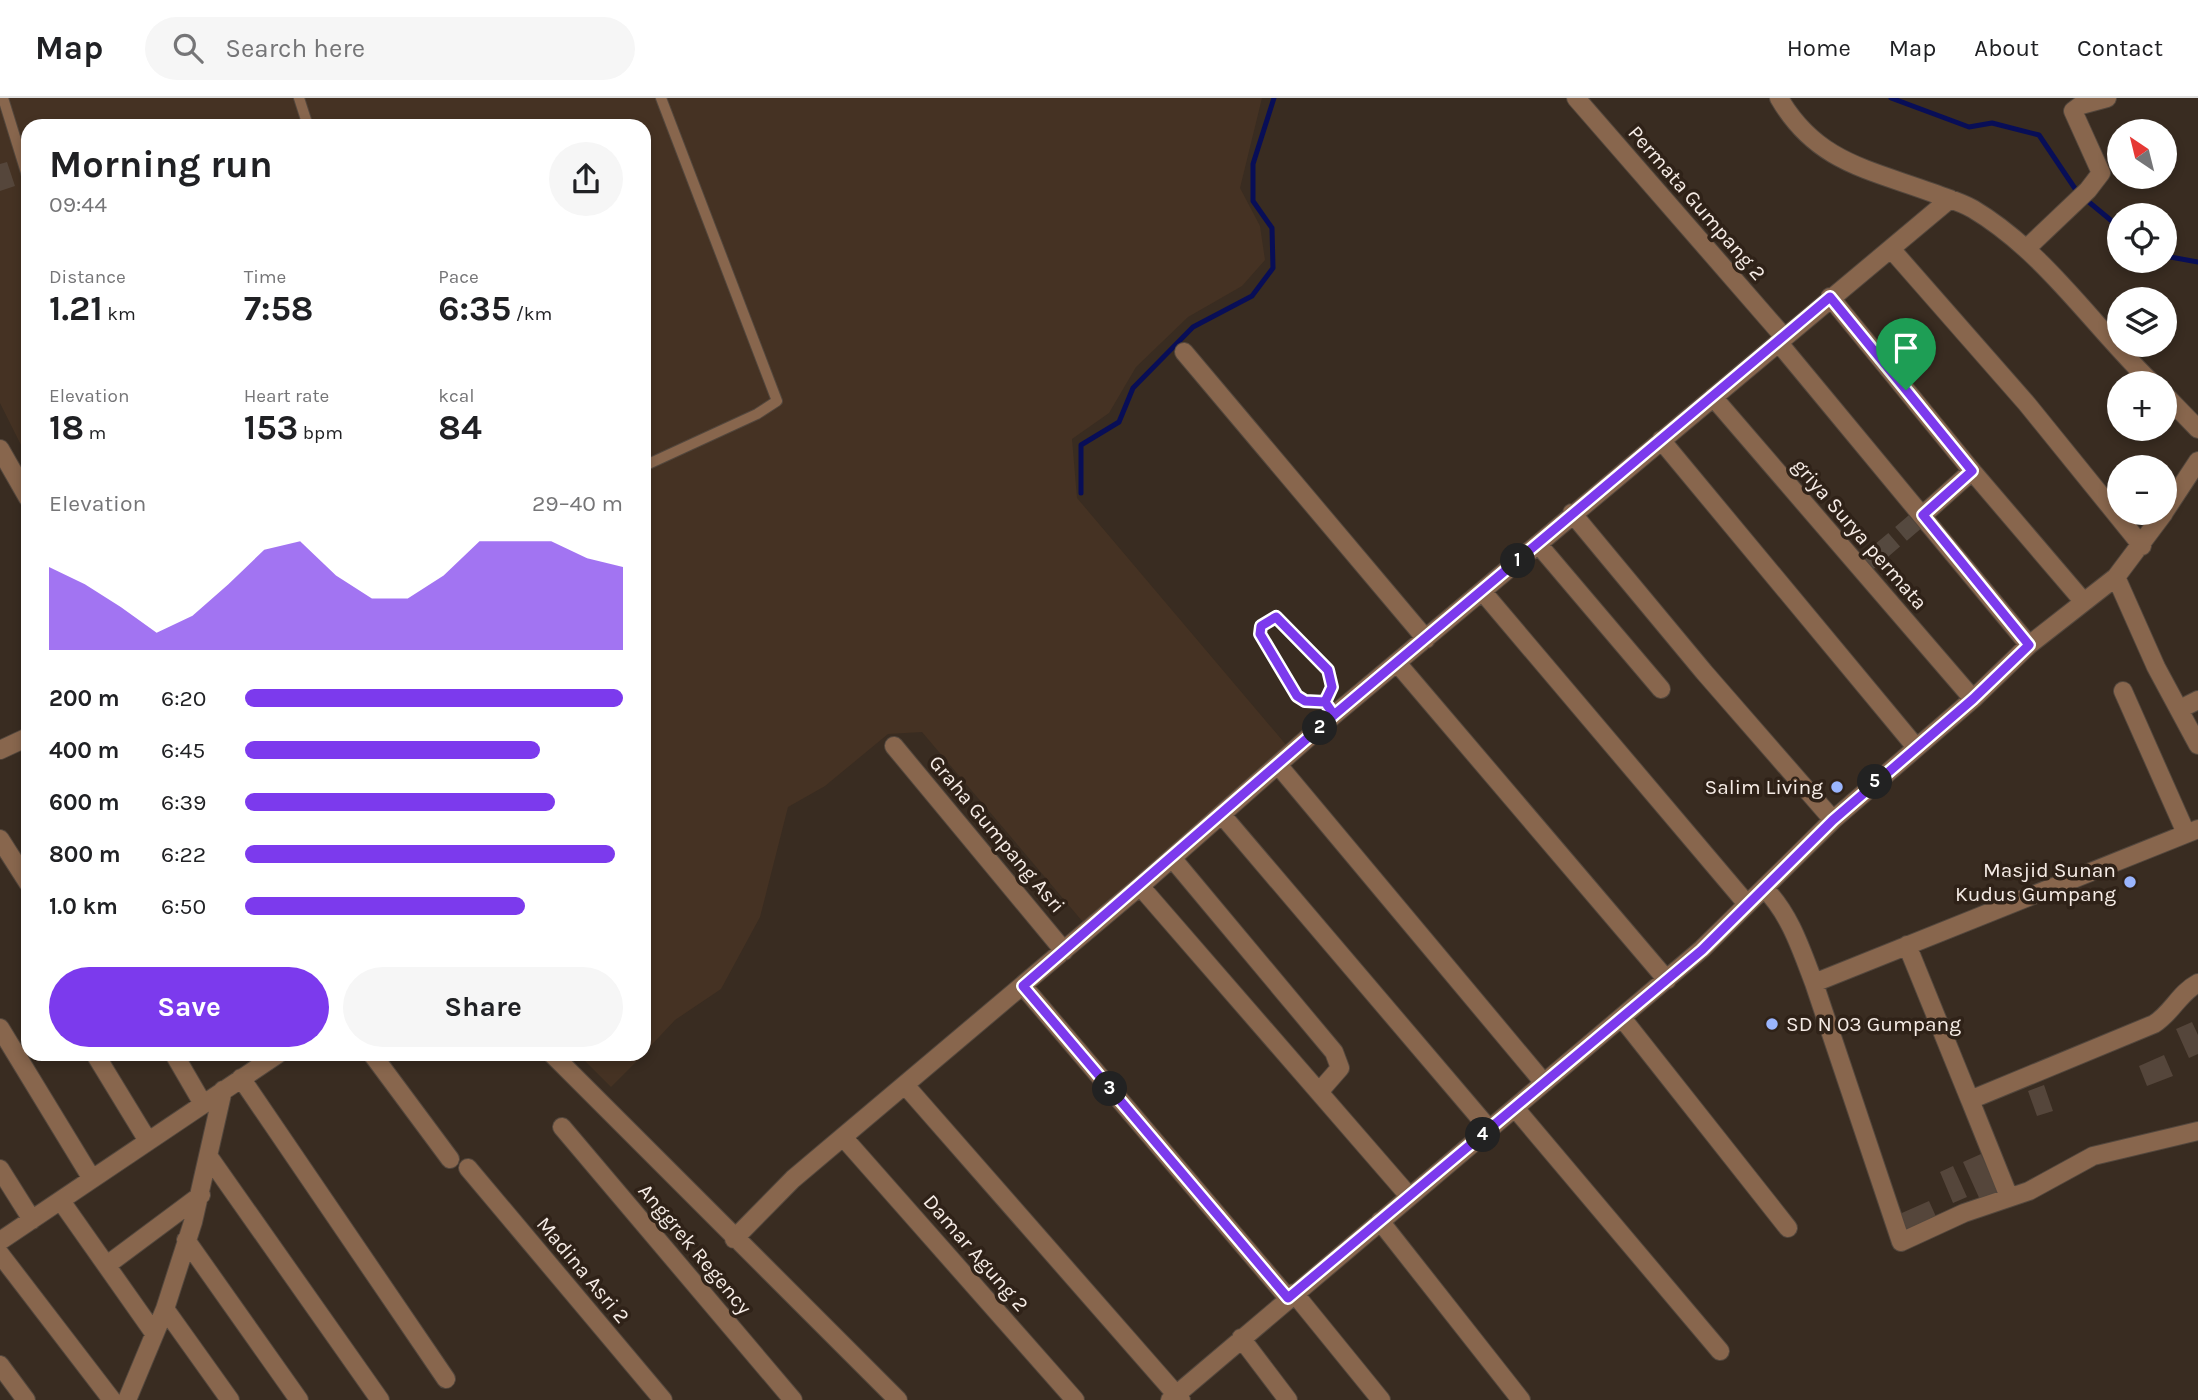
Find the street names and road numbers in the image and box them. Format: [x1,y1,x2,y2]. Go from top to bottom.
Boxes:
street label: Permata Gumpang 2 [1623,121,1771,285]
street label: griya Surya permata [1788,453,1932,615]
street label: Graha Gumpang Asri [924,750,1070,918]
street label: Anggrek Regency [633,1179,757,1319]
street label: Damar Agung 2 [919,1189,1033,1317]
street label: Madina Asri 2 [532,1212,634,1328]

